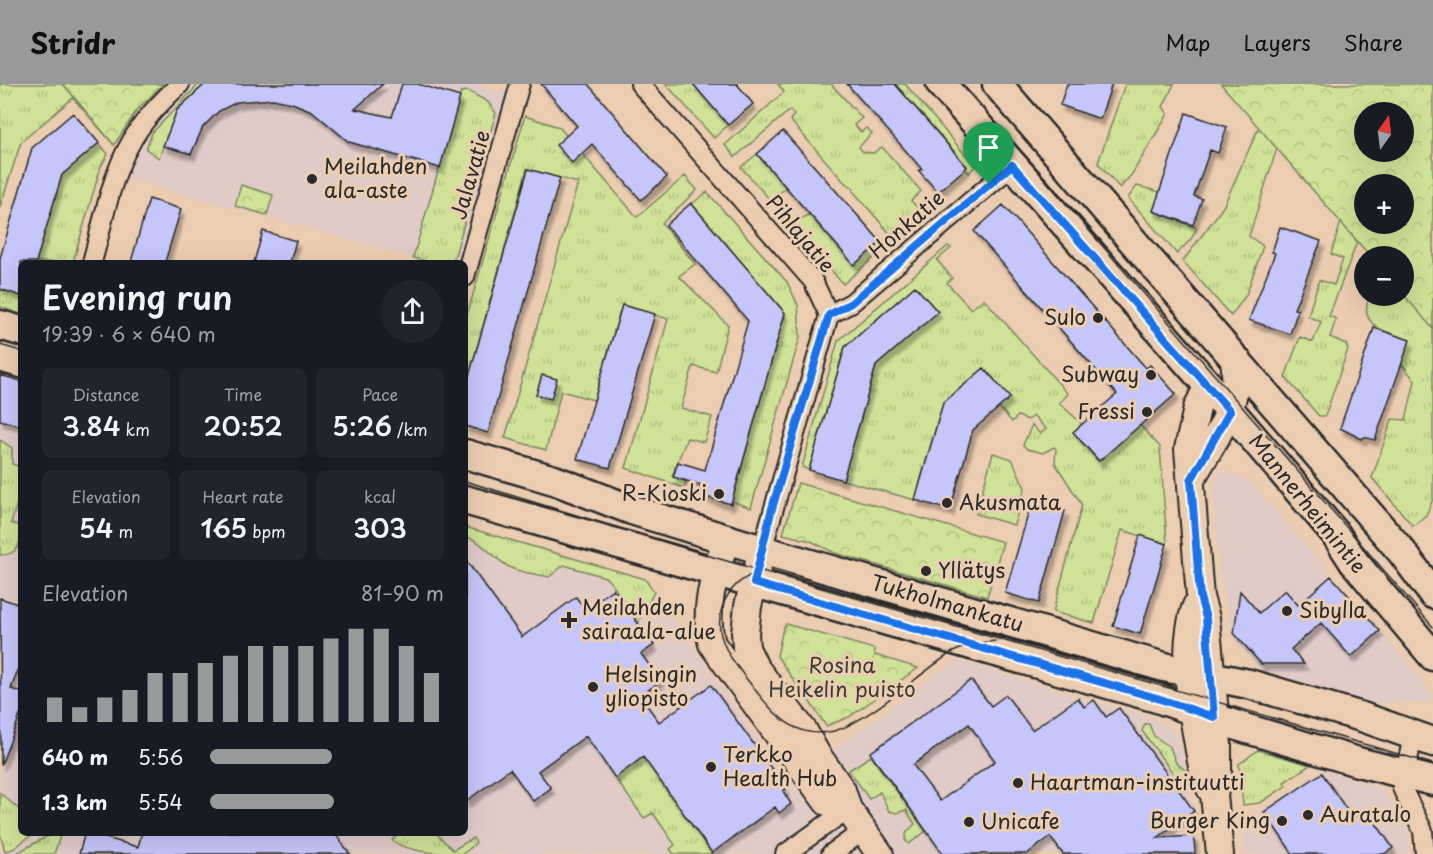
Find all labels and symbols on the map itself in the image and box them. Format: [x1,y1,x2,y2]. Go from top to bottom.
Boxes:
north arrow [1354,102,1414,162]
pin [963,122,1014,184]
street label: Jalavatie [441,126,497,223]
place label: Meilahden ala-aste [324,149,428,205]
marker: Meilahden ala-aste [305,172,319,186]
street label: Honkatie [861,181,951,266]
street label: Pihlajatie [759,187,844,279]
place label: Sulo [1044,300,1086,332]
marker: Sulo [1091,311,1105,325]
place label: Subway [1061,357,1139,389]
marker: Subway [1144,368,1158,382]
place label: Fressi [1077,394,1135,426]
marker: Fressi [1140,405,1154,419]
street label: Mannerheimintie [1242,426,1375,580]
place label: R-Kioski [622,476,707,508]
place label: Akusmata [959,485,1062,517]
marker: R-Kioski [712,487,726,501]
marker: Akusmata [940,496,954,510]
place label: Yllätys [938,553,1005,585]
marker: Yllätys [919,564,933,578]
street label: Tukholmankatu [867,565,1028,639]
place label: Meilahden sairaala-alue [582,590,716,646]
place label: Sibylla [1299,593,1366,625]
marker: Sibylla [1280,604,1294,618]
marker: Meilahden sairaala-alue [560,611,578,629]
park label: Rosina Heikelin puisto [768,648,916,704]
place label: Helsingin yliopisto [605,657,697,713]
marker: Helsingin yliopisto [586,680,600,694]
place label: Terkko Health Hub [723,737,837,793]
marker: Terkko Health Hub [704,760,718,774]
place label: Haartman-instituutti [1030,765,1245,797]
marker: Haartman-instituutti [1011,776,1025,790]
place label: Auratalo [1320,797,1411,829]
place label: Burger King [1150,803,1270,835]
place label: Unicafe [981,804,1060,836]
marker: Auratalo [1301,808,1315,822]
marker: Burger King [1275,814,1289,828]
marker: Unicafe [962,815,976,829]

